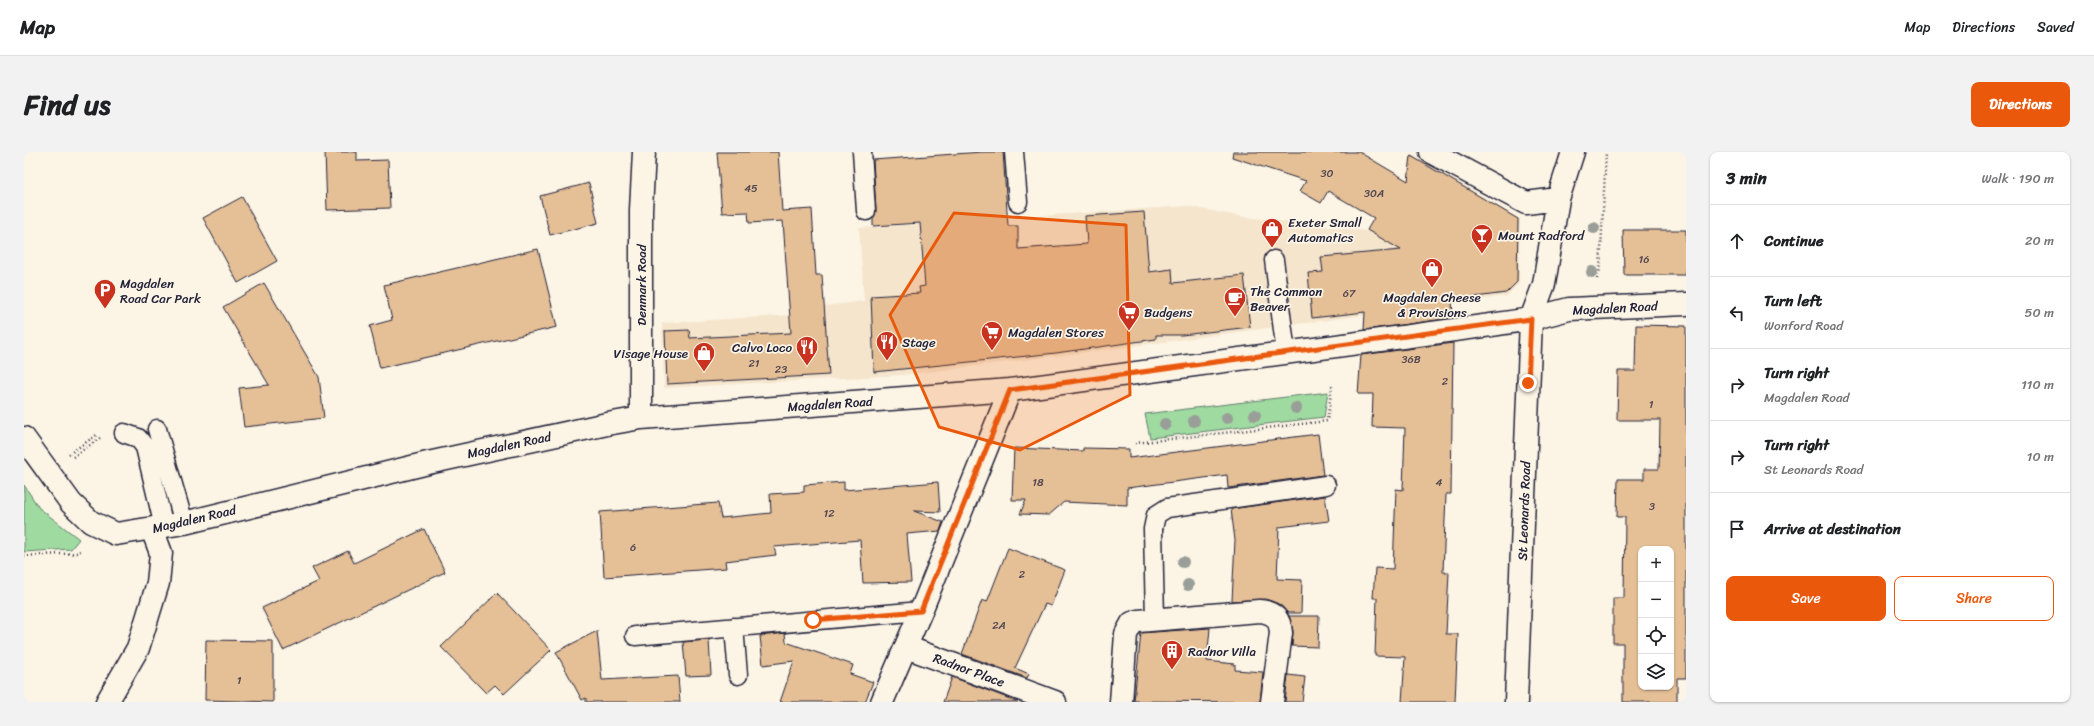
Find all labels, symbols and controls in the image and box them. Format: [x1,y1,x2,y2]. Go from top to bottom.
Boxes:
text: Map [20,11,55,44]
text: Map [1904,15,1930,40]
text: Directions [1952,15,2015,40]
text: Saved [2037,15,2074,40]
text: Find us [24,80,111,129]
button: Directions [1971,82,2070,127]
text: 3 min [1726,163,1767,193]
house number: 30 [1321,164,1334,183]
text: Walk · 190 m [1981,167,2054,190]
house number: 45 [744,179,758,198]
house number: 30A [1364,184,1384,203]
place label: Exeter Small Automatics [1287,211,1362,249]
shop icon: Exeter Small Automatics [1259,216,1285,249]
bar icon: Mount Radford [1469,222,1495,255]
place label: Mount Radford [1498,224,1585,247]
text: Continue [1764,228,1824,254]
text: 20 m [2025,229,2054,252]
icon: ahead [1726,230,1748,252]
street label: Denmark Road [630,243,653,326]
house number: 16 [1639,250,1649,269]
shop icon: Magdalen Cheese & Provisions [1419,256,1445,289]
place label: Magdalen Road Car Park [120,272,201,310]
parking icon: Magdalen Road Car Park [92,277,118,310]
place label: The Common Beaver [1250,280,1322,318]
house number: 67 [1343,284,1356,303]
cafe icon: The Common Beaver [1222,285,1248,318]
place label: Magdalen Cheese & Provisions [1383,286,1481,324]
text: Turn left [1764,288,1822,314]
street label: Magdalen Road [1572,294,1659,322]
supermarket icon: Budgens [1116,299,1142,332]
place label: Budgens [1144,301,1193,324]
text: 50 m [2024,301,2054,324]
icon: left [1726,302,1748,324]
text: Wonford Road [1764,314,1843,337]
supermarket icon: Magdalen Stores [979,319,1005,352]
place label: Magdalen Stores [1008,321,1105,344]
restaurant icon: Stage [874,329,900,362]
place label: Stage [902,331,936,354]
restaurant icon: Calvo Loco [794,334,820,367]
place label: Calvo Loco [732,336,792,359]
shop icon: Visage House [691,340,717,373]
place label: Visage House [614,342,688,365]
house number: 36B [1401,350,1421,369]
house number: 21 [748,354,760,373]
house number: 23 [775,360,787,379]
text: Turn right [1764,360,1829,386]
house number: 2 [1442,372,1449,391]
text: 110 m [2021,373,2054,396]
route end [1519,374,1537,392]
icon: right [1726,374,1748,396]
text: Magdalen Road [1764,386,1849,409]
street label: Magdalen Road [787,389,874,418]
house number: 1 [1649,395,1654,414]
street label: Magdalen Road [465,425,554,465]
text: Turn right [1764,432,1829,458]
text: 10 m [2027,445,2054,468]
icon: right [1726,446,1748,468]
text: St Leonards Road [1764,458,1863,481]
street label: St Leonards Road [1511,460,1537,561]
house number: 18 [1032,473,1044,492]
house number: 4 [1436,473,1443,492]
house number: 3 [1649,497,1655,516]
street label: Magdalen Road [150,498,239,540]
house number: 12 [823,504,835,523]
text: Arrive at destination [1764,516,1901,542]
icon: arrive [1726,518,1748,540]
house number: 6 [630,538,636,557]
map controls [1638,546,1674,690]
button: + [1638,546,1674,582]
house number: 2 [1019,565,1026,584]
button: Save [1726,576,1886,621]
button: Share [1894,576,2054,621]
button: − [1638,582,1674,618]
route start [804,611,822,629]
house number: 2A [992,616,1006,635]
button: locate [1638,618,1674,654]
building icon: Radnor Villa [1159,638,1185,671]
place label: Radnor Villa [1188,640,1257,663]
street label: Radnor Place [930,646,1008,694]
button: layers [1638,654,1674,690]
house number: 1 [237,671,242,690]

